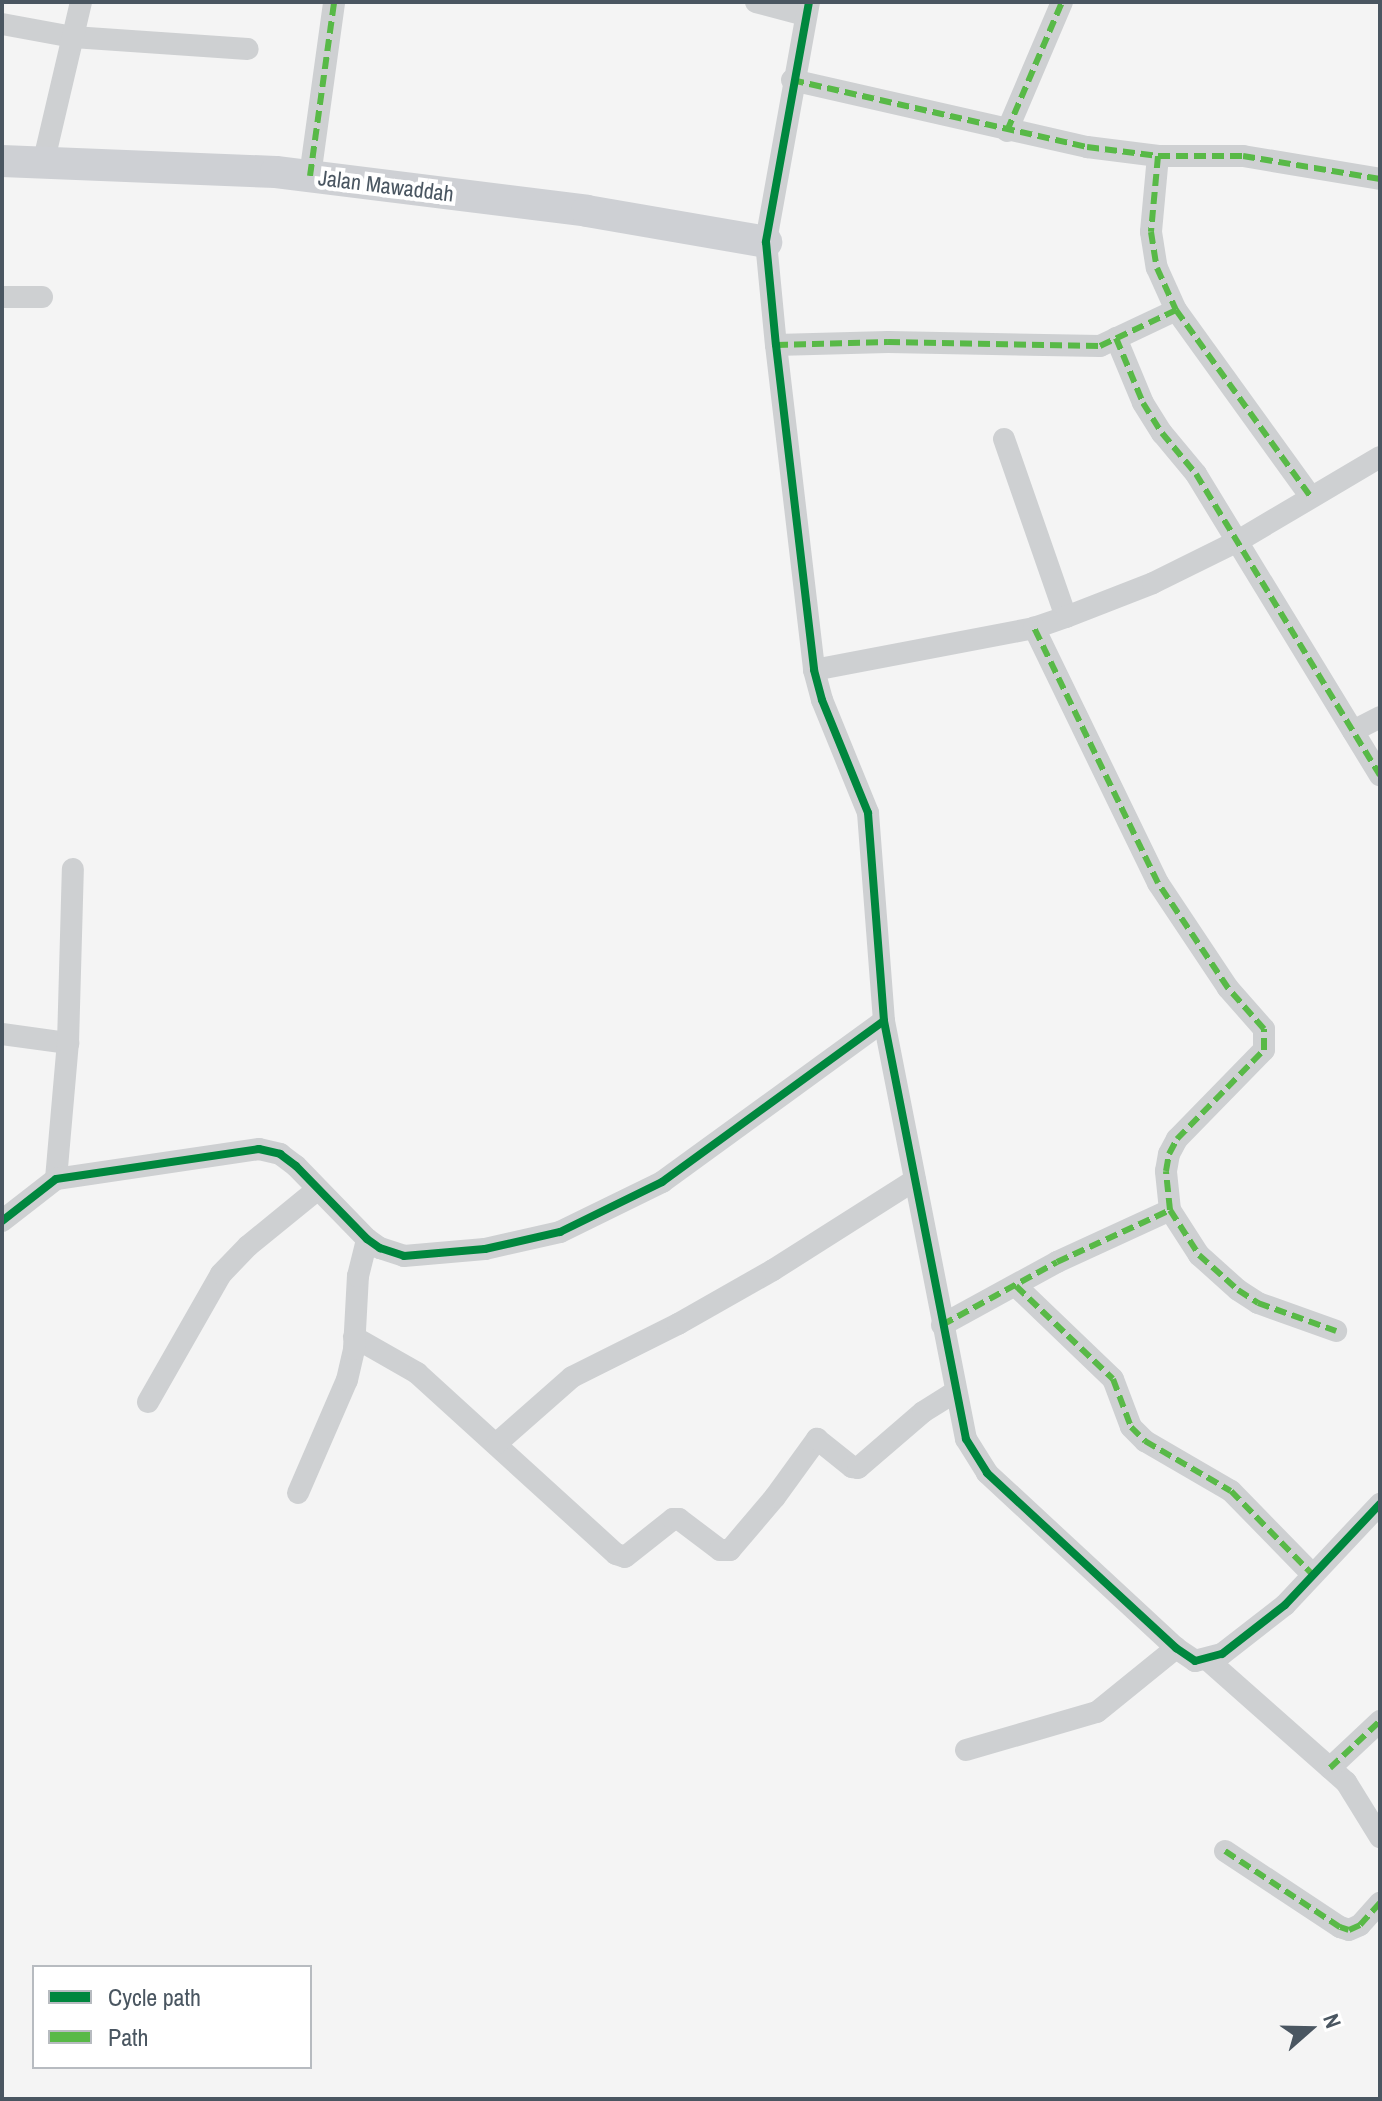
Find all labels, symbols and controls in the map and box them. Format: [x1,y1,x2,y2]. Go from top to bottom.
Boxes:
street label: Jalan Mawaddah [317,165,455,207]
legend [32,1965,312,2069]
text: Cycle path [108,1981,201,2013]
north arrow [1270,1989,1350,2069]
text: N [1316,2010,1349,2032]
text: Path [108,2021,149,2053]

